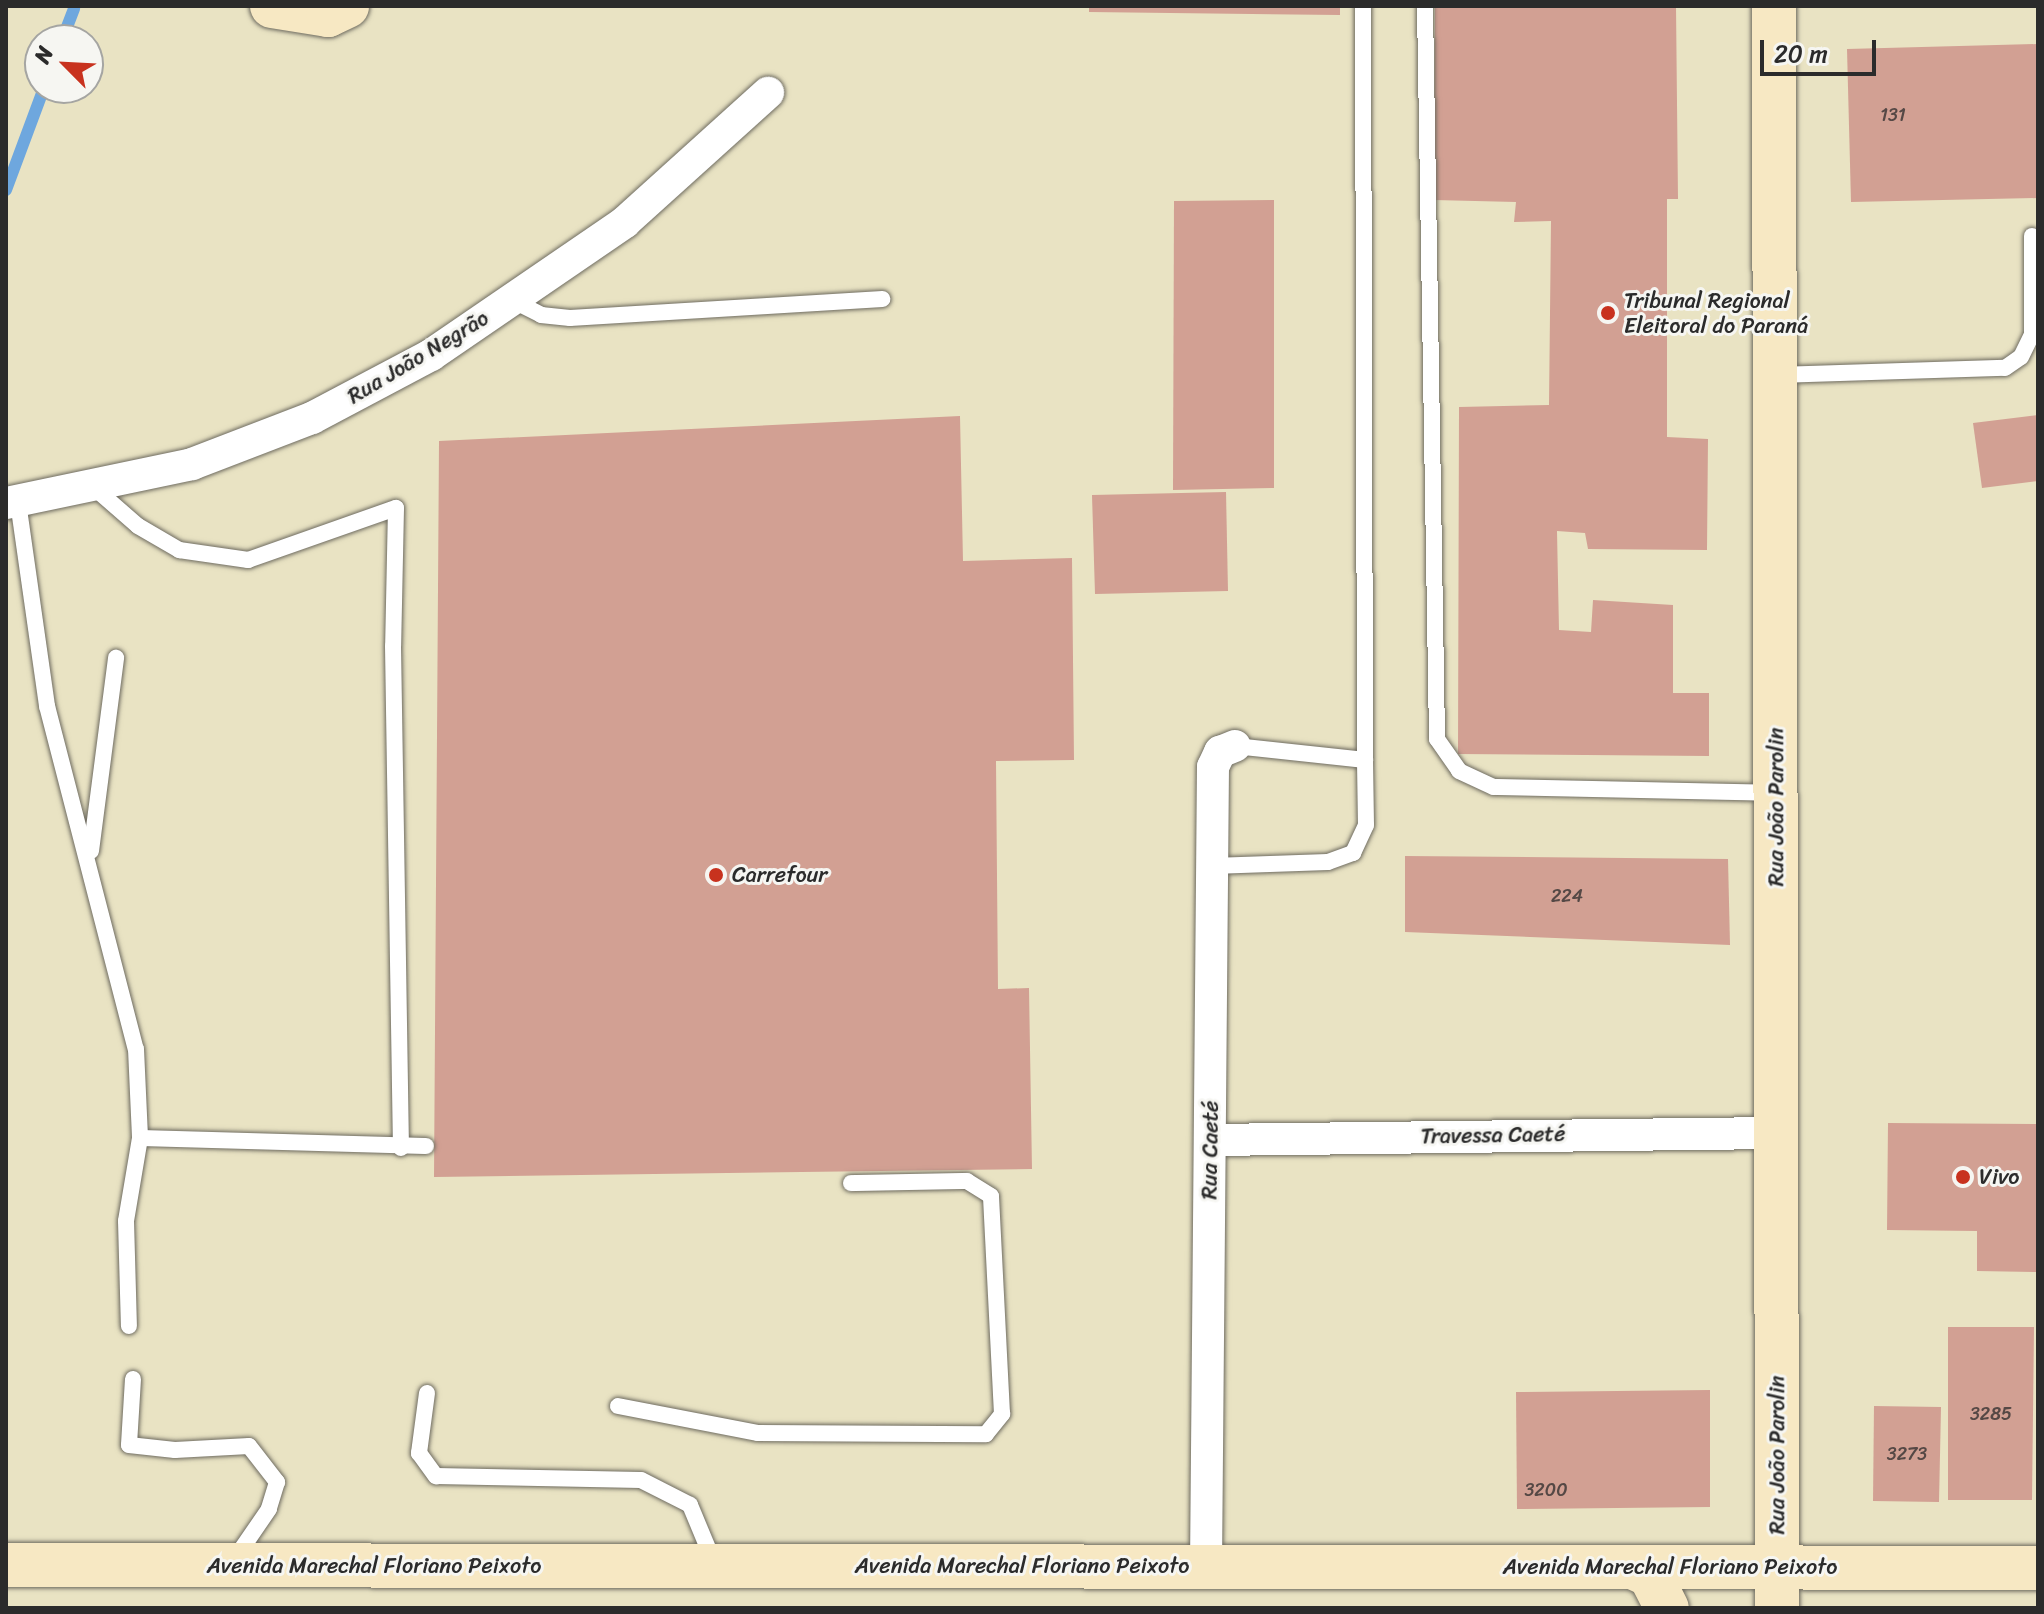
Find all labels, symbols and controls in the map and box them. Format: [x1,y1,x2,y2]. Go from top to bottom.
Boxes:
north arrow [24,24,104,104]
scale bar [1764,24,1880,74]
text: 20 m [1774,33,1828,75]
text: N [23,40,64,70]
house number: 131 [1880,104,1906,126]
place label: Tribunal Regional Eleitoral do Paraná [1624,287,1808,338]
street label: Rua João Negrão [343,304,493,410]
marker: Tribunal Regional Eleitoral do Paraná [1599,304,1617,322]
street label: Rua João Parolin [1763,727,1789,887]
place label: Carrefour [732,862,827,888]
marker: Carrefour [707,866,725,884]
house number: 224 [1551,885,1583,907]
street label: Rua Caeté [1196,1100,1224,1200]
street label: Travessa Caeté [1420,1121,1566,1149]
place label: Vivo [1979,1164,2020,1190]
marker: Vivo [1954,1168,1972,1186]
street label: Rua João Parolin [1764,1375,1790,1535]
house number: 3285 [1970,1403,2012,1425]
house number: 3273 [1887,1443,1927,1465]
house number: 3200 [1524,1479,1568,1501]
street label: Avenida Marechal Floriano Peixoto [206,1553,542,1579]
street label: Avenida Marechal Floriano Peixoto [854,1553,1190,1579]
street label: Avenida Marechal Floriano Peixoto [1502,1554,1838,1580]

